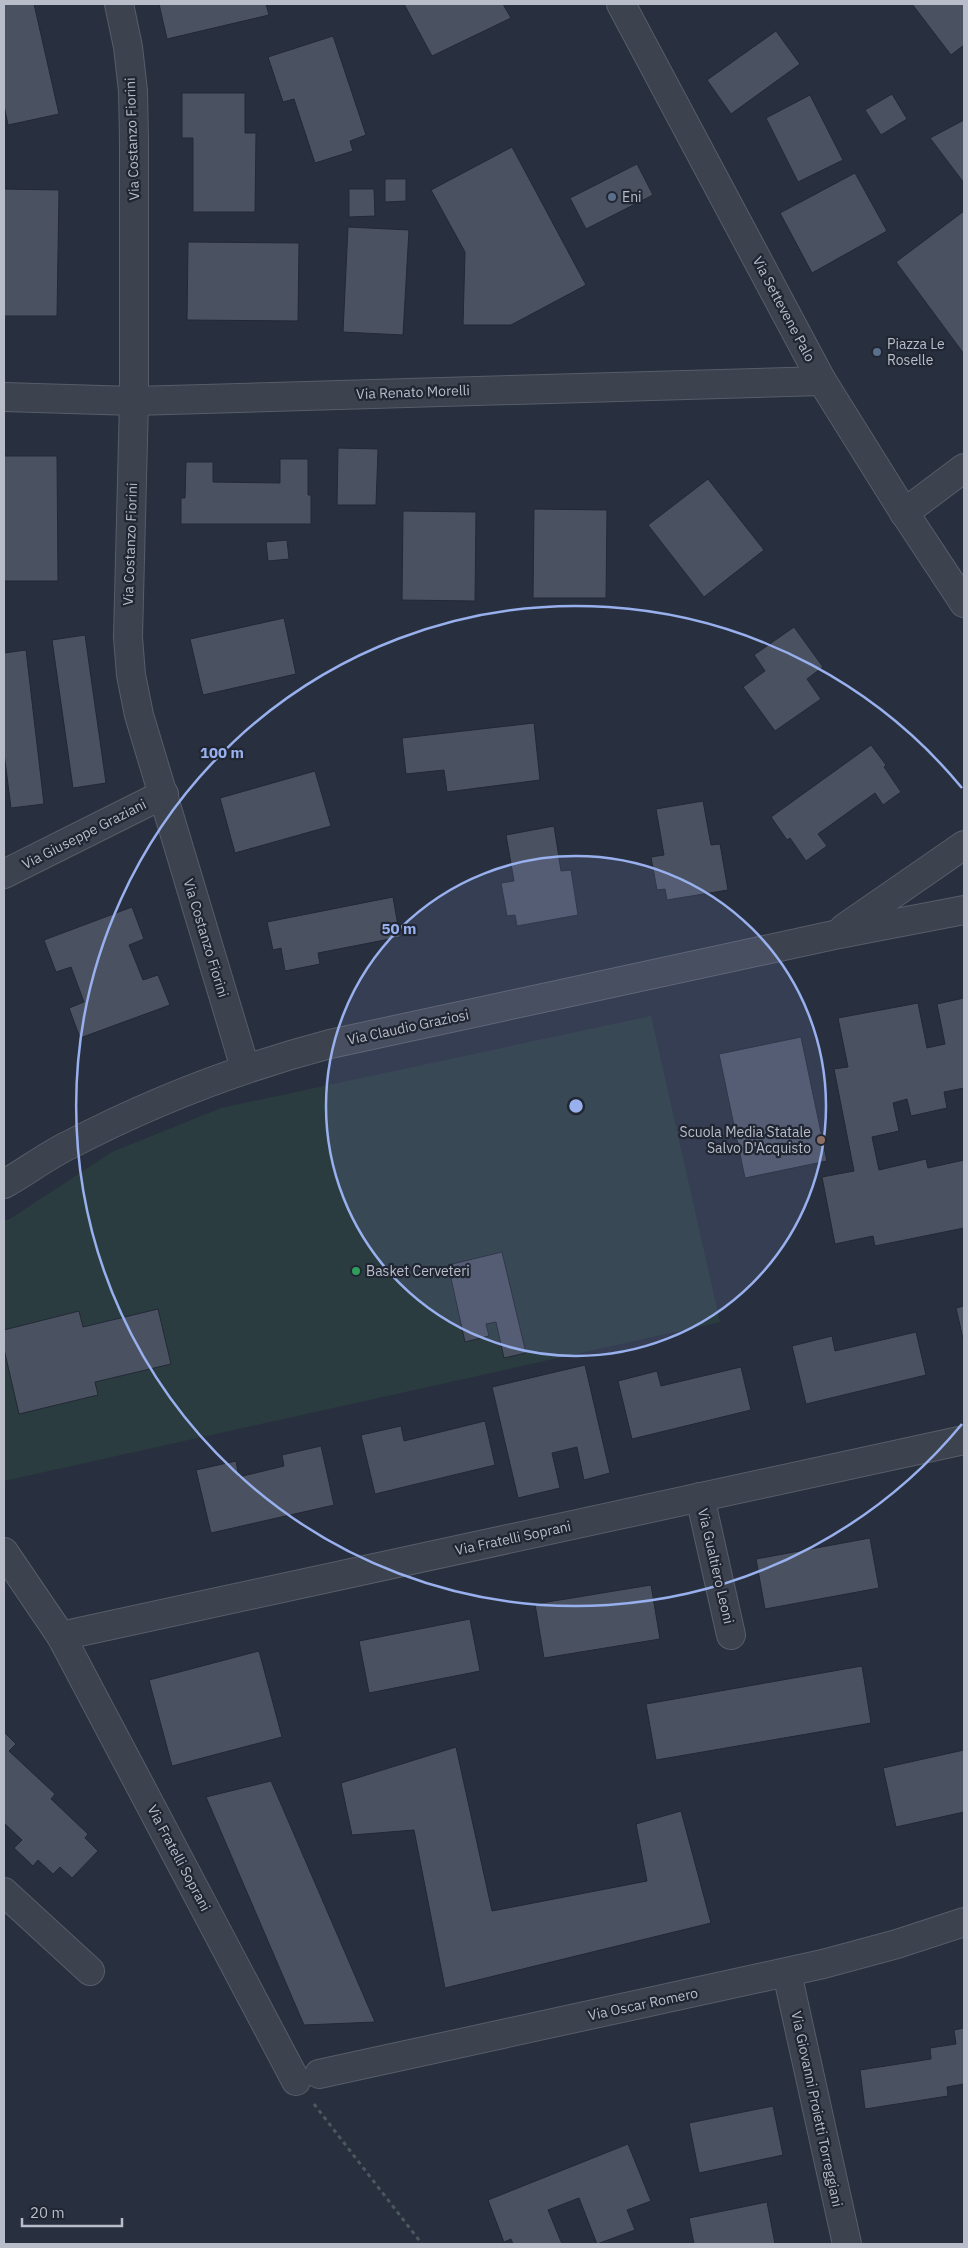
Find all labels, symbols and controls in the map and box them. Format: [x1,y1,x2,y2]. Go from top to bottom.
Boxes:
street label: Via Costanzo Fiorini [121,77,143,201]
place label: Eni [622,188,642,206]
marker: Eni [606,191,618,203]
street label: Via Settevene Palo [749,253,819,365]
place label: Piazza Le Roselle [887,335,945,369]
marker: Piazza Le Roselle [871,346,883,358]
street label: Via Renato Morelli [356,381,470,403]
street label: Via Costanzo Fiorini [119,482,141,606]
text: 100 m [200,743,244,762]
street label: Via Giuseppe Graziani [19,795,149,873]
street label: Via Costanzo Fiorini [179,876,233,1000]
text: 50 m [382,919,416,938]
street label: Via Claudio Graziosi [346,1005,470,1049]
centre of rings [567,1097,585,1115]
place label: Scuola Media Statale Salvo D'Acquisto [680,1123,811,1157]
marker: Scuola Media Statale Salvo D'Acquisto [815,1134,827,1146]
place label: Basket Cerveteri [366,1262,470,1280]
marker: Basket Cerveteri [350,1265,362,1277]
street label: Via Gualtiero Leoni [694,1507,738,1625]
street label: Via Fratelli Soprani [453,1517,573,1559]
street label: Via Fratelli Soprani [143,1802,215,1914]
street label: Via Oscar Romero [586,1984,700,2024]
street label: Via Giovanni Proietti Torreggiani [787,2009,847,2209]
scale bar [22,2196,122,2228]
text: 20 m [30,2203,65,2222]

